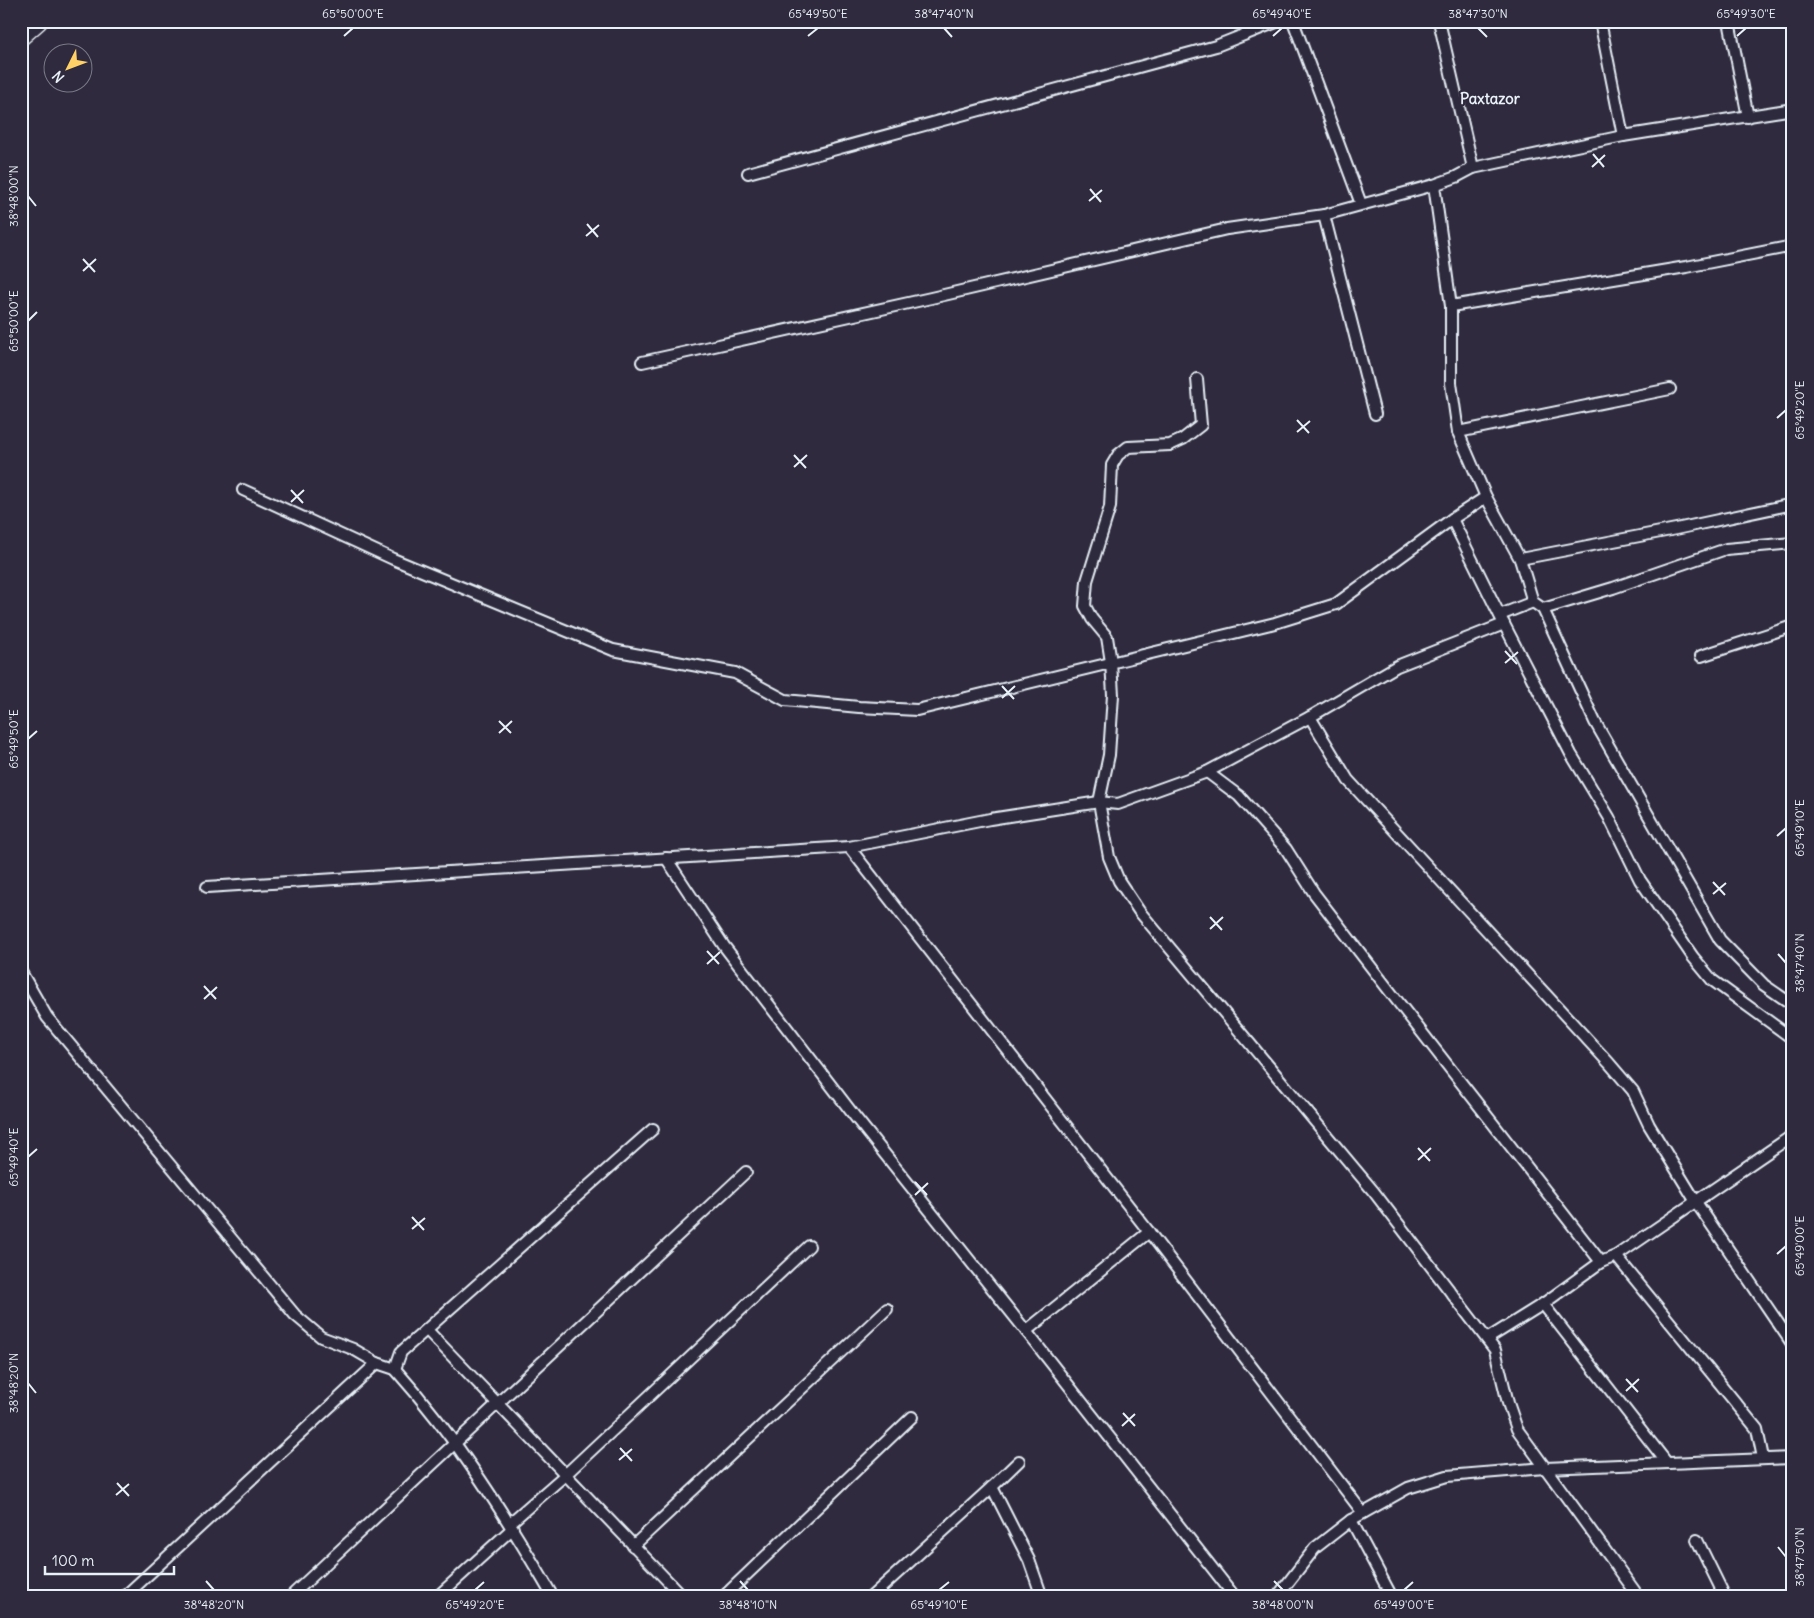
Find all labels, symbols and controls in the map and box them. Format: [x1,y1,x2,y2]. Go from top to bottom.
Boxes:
text: 65°50'00"E [322,6,384,21]
text: 65°49'50"E [788,6,848,21]
text: 38°47'40"N [914,6,974,21]
text: 65°49'40"E [1252,6,1312,21]
text: 38°47'30"N [1448,6,1508,21]
text: 65°49'30"E [1716,6,1776,21]
north arrow [42,42,92,92]
text: N [48,67,68,86]
district label: Paxtazor [1460,89,1521,108]
text: 38°48'00"N [6,165,21,227]
text: 65°50'00"E [6,290,21,352]
text: 65°49'20"E [1792,380,1807,440]
text: 65°49'50"E [6,709,21,769]
text: 65°49'10"E [1792,799,1807,857]
text: 38°47'40"N [1792,933,1807,993]
text: 65°49'40"E [6,1127,21,1187]
text: 65°49'00"E [1792,1216,1807,1276]
text: 38°48'20"N [6,1353,21,1413]
text: 38°47'50"N [1792,1527,1807,1587]
scale bar [45,1543,174,1575]
text: 100 m [52,1551,94,1570]
text: 38°48'20"N [184,1597,244,1612]
text: 65°49'20"E [445,1597,505,1612]
text: 38°48'10"N [719,1597,777,1612]
text: 65°49'10"E [910,1597,968,1612]
text: 38°48'00"N [1252,1597,1314,1612]
text: 65°49'00"E [1374,1597,1434,1612]

